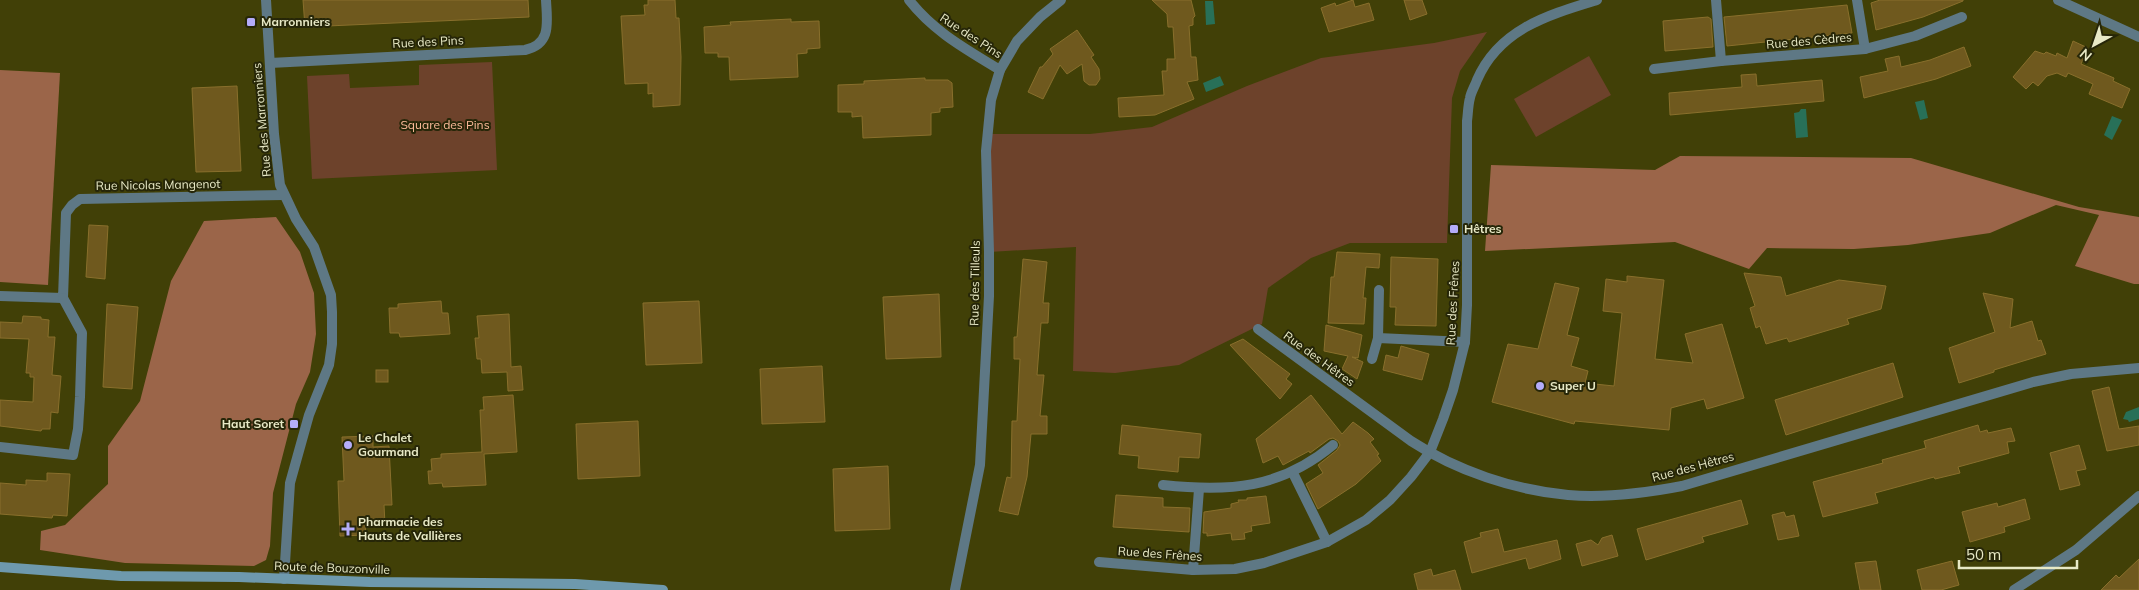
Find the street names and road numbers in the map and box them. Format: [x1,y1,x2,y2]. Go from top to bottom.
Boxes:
street label: Rue des Pins [937,10,1005,61]
street label: Rue des Cèdres [1765,29,1852,52]
street label: Rue des Pins [392,32,464,51]
street label: Rue des Marronniers [249,62,274,178]
street label: Rue Nicolas Mangenot [95,176,221,193]
street label: Rue des Tilleuls [966,240,983,326]
street label: Rue des Frênes [1443,260,1462,346]
street label: Rue des Hêtres [1281,328,1358,389]
street label: Rue des Hêtres [1650,448,1736,485]
street label: Rue des Frênes [1117,543,1203,564]
street label: Route de Bouzonville [274,558,390,577]

